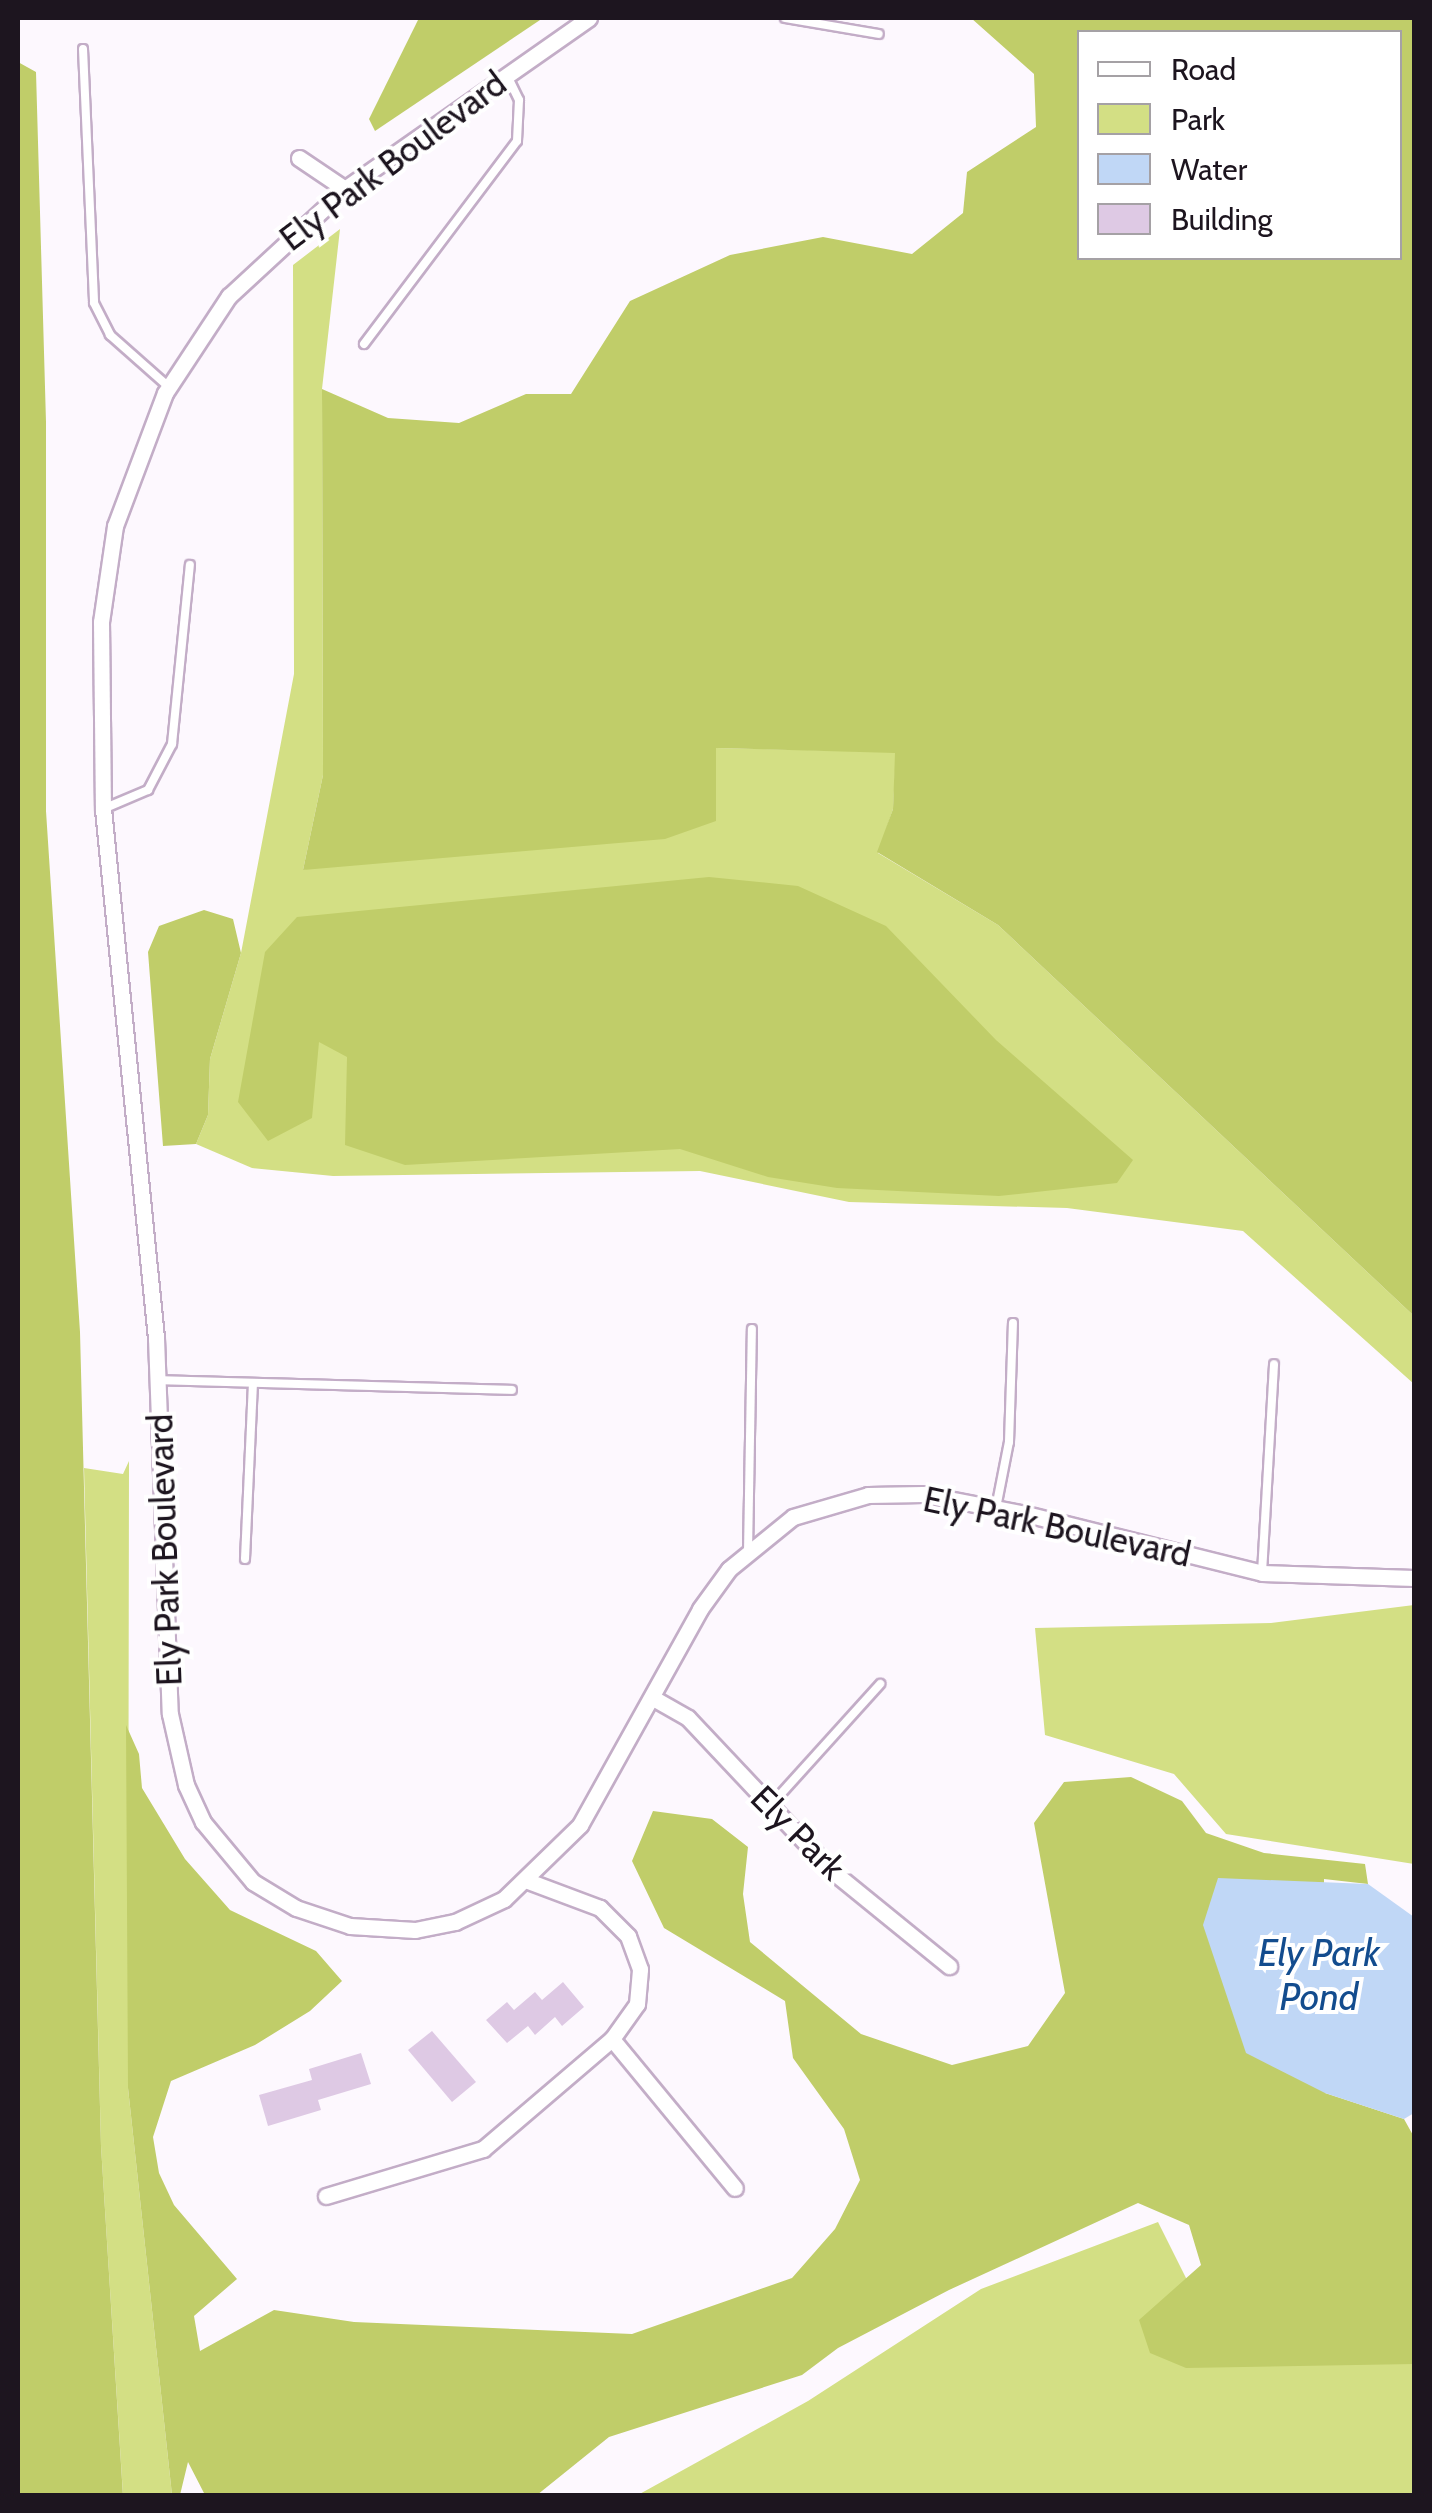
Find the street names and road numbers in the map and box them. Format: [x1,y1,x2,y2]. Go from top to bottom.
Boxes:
street label: Ely Park Boulevard [272,62,514,260]
street label: Ely Park Boulevard [139,1413,191,1687]
street label: Ely Park Boulevard [920,1478,1194,1576]
street label: Ely Park [742,1777,854,1889]

